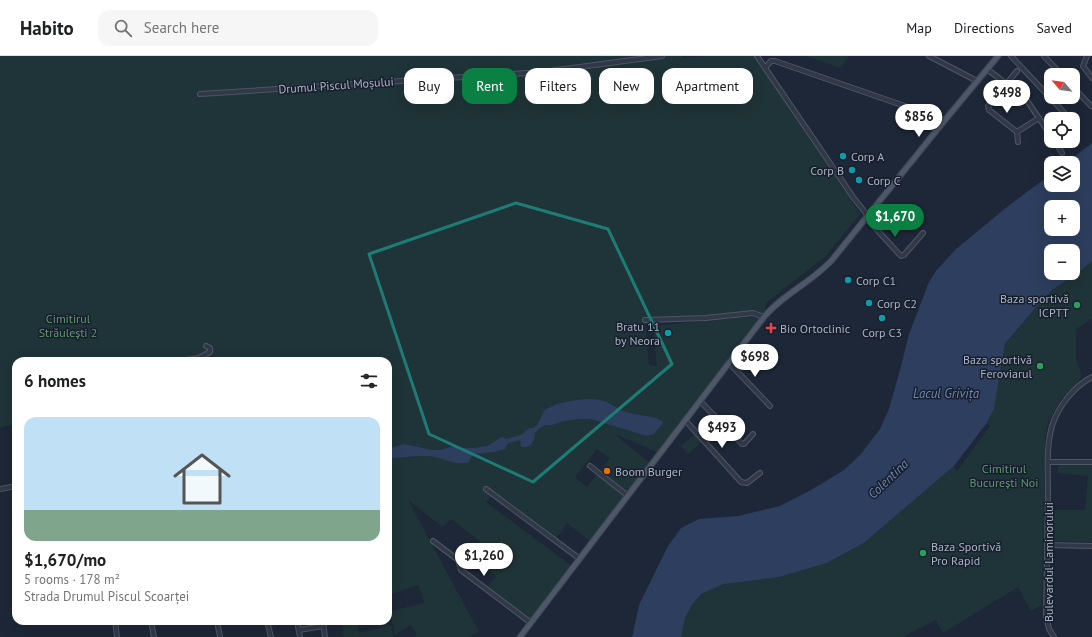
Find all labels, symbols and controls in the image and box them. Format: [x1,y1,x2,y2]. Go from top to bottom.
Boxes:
search box [98,10,378,46]
text: Habito [20,16,74,40]
icon: search [112,17,134,39]
text: Search here [144,18,219,37]
text: Map [906,19,932,37]
text: Directions [954,19,1014,37]
text: Saved [1036,19,1072,37]
chip: Buy [404,68,454,104]
chip: Rent [462,68,517,104]
chip: Filters [525,68,591,104]
chip: New [599,68,654,104]
chip: Apartment [662,68,753,104]
north arrow [1044,68,1080,104]
map controls [1044,68,1080,280]
street label: Drumul Piscul Moșului [278,73,394,97]
pin: $498 [983,80,1031,114]
text: $498 [992,84,1022,101]
pin: $856 [895,104,943,138]
text: $856 [904,108,934,125]
button: locate [1044,112,1080,148]
place label: Corp A [851,149,884,164]
marker: Corp A [838,151,848,161]
button: layers [1044,156,1080,192]
place label: Corp B [810,163,844,178]
marker: Corp B [847,165,857,175]
place label: Corp C [867,173,901,188]
marker: Corp C [854,175,864,185]
button: + [1044,200,1080,236]
pin: $1,670 [862,204,928,238]
text: $1,670 [875,208,915,225]
button: − [1044,244,1080,280]
place label: Corp C1 [856,273,896,288]
marker: Corp C1 [843,275,853,285]
place label: Baza sportivă ICPTT [1000,291,1069,320]
place label: Corp C2 [877,296,917,311]
marker: Corp C2 [864,298,874,308]
marker: Baza sportivă ICPTT [1072,300,1082,310]
park label: Cimitirul Străulești 2 [39,311,97,340]
marker: Corp C3 [877,313,887,323]
place label: Bratu 11 by Neora [615,319,660,348]
place label: Bio Ortoclinic [780,321,851,336]
marker: Bio Ortoclinic [765,322,777,334]
place label: Corp C3 [862,325,902,340]
marker: Bratu 11 by Neora [663,328,673,338]
pin: $698 [731,344,779,378]
text: $698 [740,348,770,365]
place label: Baza sportivă Feroviarul [963,352,1032,381]
marker: Baza sportivă Feroviarul [1035,361,1045,371]
text: 6 homes [24,370,86,392]
icon: filters [358,370,380,392]
water label: Lacul Grivița [913,385,980,402]
pin: $493 [698,415,746,449]
text: $493 [707,419,737,436]
icon: home [166,443,238,515]
water label: Colentina [864,455,912,502]
park label: Cimitirul București Noi [970,461,1038,490]
place label: Boom Burger [615,464,682,479]
marker: Boom Burger [602,466,612,476]
street label: Bulevardul Laminorului [1041,502,1056,622]
place label: Baza Sportivă Pro Rapid [931,539,1001,568]
pin: $1,260 [451,543,517,577]
text: $1,260 [464,547,504,564]
marker: Baza Sportivă Pro Rapid [918,548,928,558]
text: $1,670/mo [24,549,106,571]
text: 5 rooms · 178 m² [24,571,120,588]
text: Strada Drumul Piscul Scoarței [24,588,189,605]

